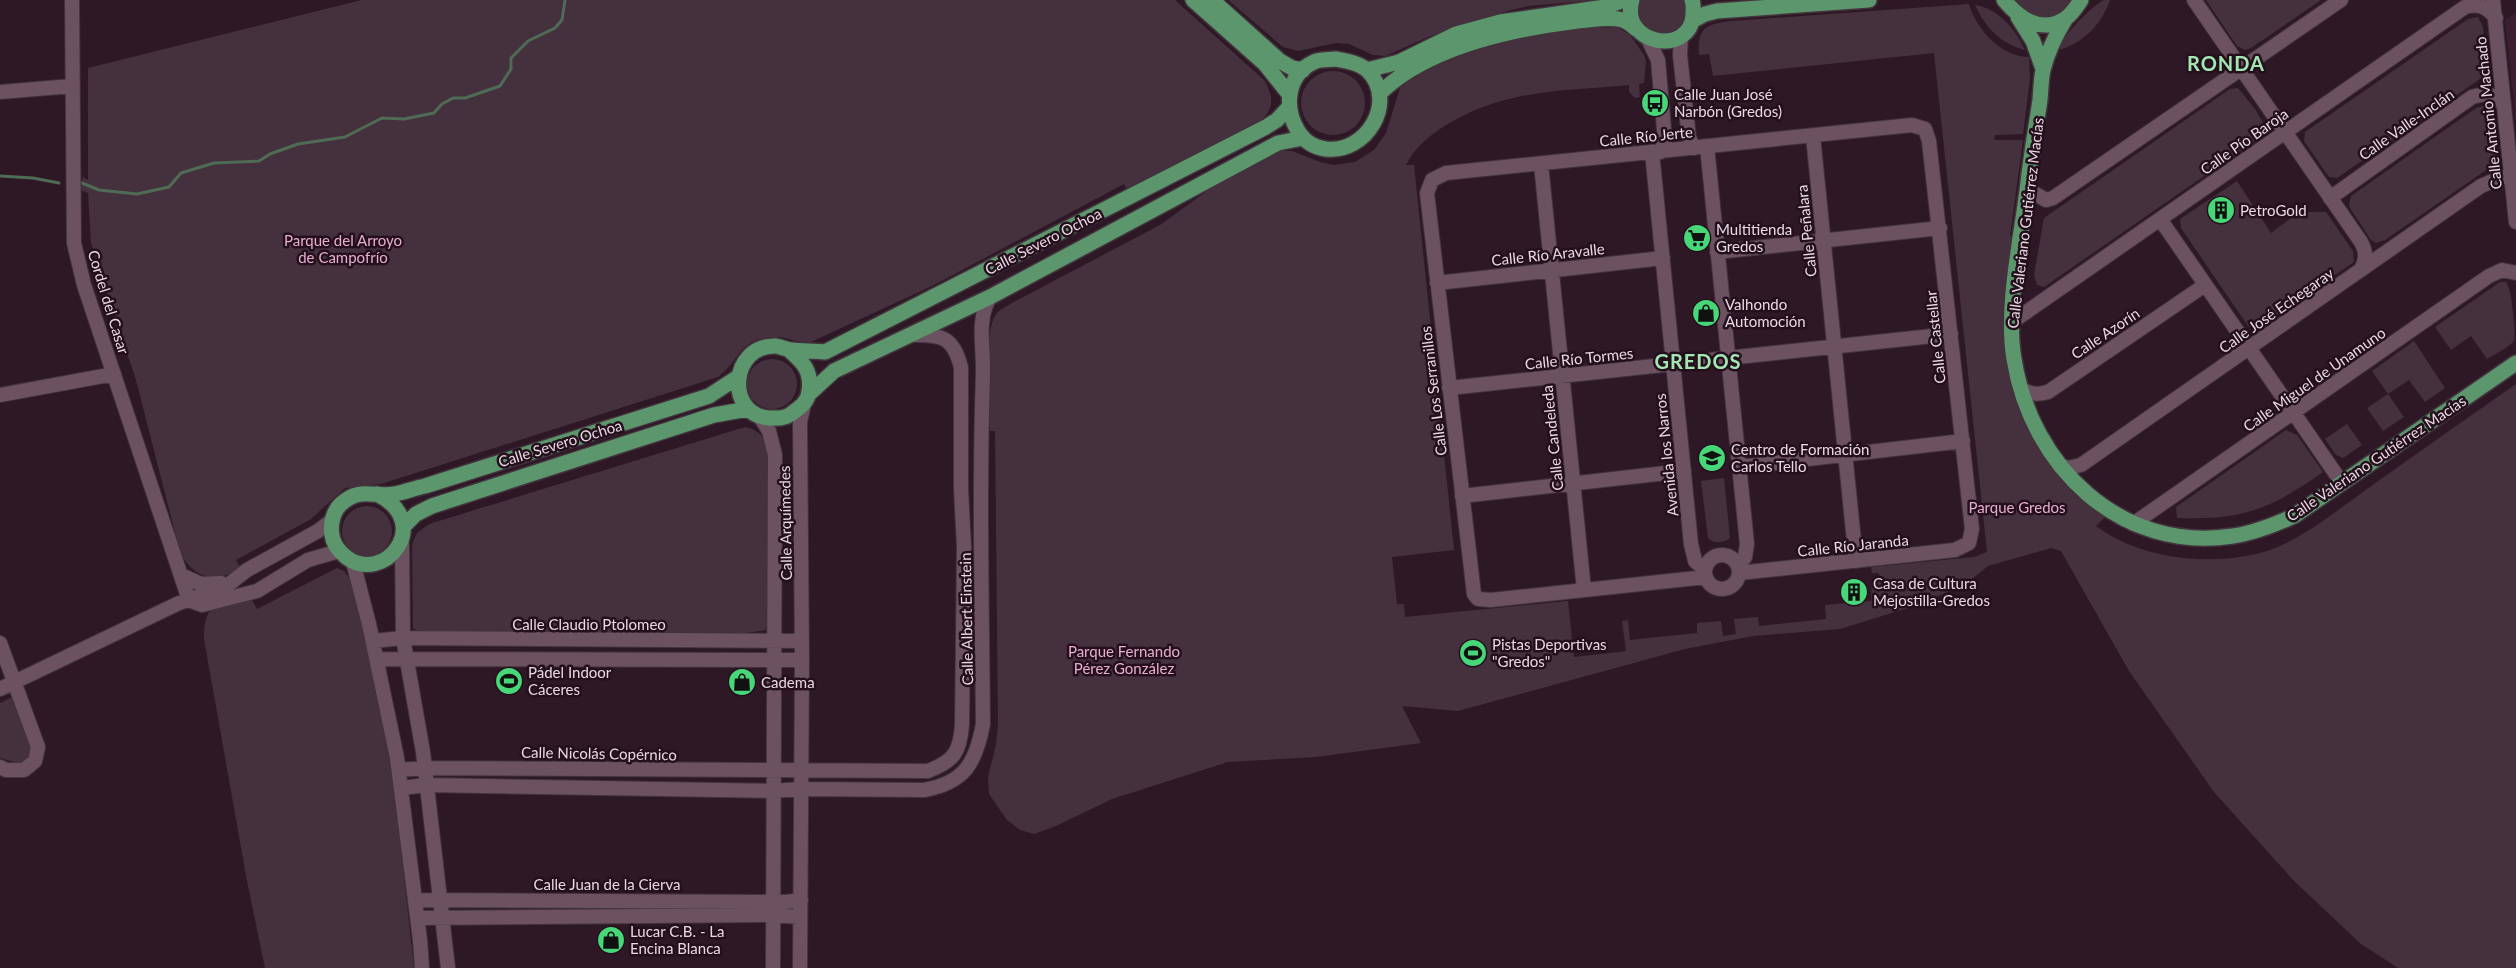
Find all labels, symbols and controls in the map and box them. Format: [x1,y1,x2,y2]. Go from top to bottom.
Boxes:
street label: Calle Antonio Machado [2471,36,2505,190]
district label: RONDA [2187,51,2265,75]
place label: Calle Juan José Narbón (Gredos) [1674,85,1782,120]
street label: Calle Valle-Inclán [2355,85,2457,163]
bus stop icon: Calle Juan José Narbón (Gredos) [1640,88,1670,118]
street label: Calle Pío Baroja [2197,104,2291,178]
street label: Calle Valeriano Gutiérrez Macías [2003,117,2047,329]
street label: Calle Río Jerte [1598,122,1694,150]
street label: Calle Peñalara [1792,184,1820,278]
building icon: PetroGold [2206,195,2236,225]
place label: PetroGold [2240,201,2307,219]
street label: Calle Severo Ochoa [982,204,1104,278]
place label: Multitienda Gredos [1716,220,1792,255]
supermarket icon: Multitienda Gredos [1682,223,1712,253]
park label: Parque del Arroyo de Campofrío [284,231,402,266]
street label: Calle Río Aravalle [1490,239,1606,269]
street label: Cordel del Casar [85,248,134,357]
street label: Calle José Echegaray [2215,263,2337,356]
street label: Calle Castellar [1921,289,1949,384]
place label: Valhondo Automoción [1725,295,1806,330]
shop icon: Valhondo Automoción [1691,298,1721,328]
street label: Calle Azorín [2067,304,2143,362]
street label: Calle Miguel de Unamuno [2239,323,2389,435]
street label: Calle Los Serranillos [1416,325,1450,457]
street label: Calle Río Tormes [1524,343,1634,373]
district label: GREDOS [1654,349,1742,373]
street label: Calle Candeleda [1538,384,1566,492]
street label: Calle Valeriano Gutiérrez Macías [2283,391,2469,525]
street label: Avenida los Narros [1651,393,1681,517]
street label: Calle Severo Ochoa [496,416,624,470]
place label: Centro de Formación Carlos Tello [1731,440,1869,475]
school or university icon: Centro de Formación Carlos Tello [1697,443,1727,473]
street label: Calle Arquímedes [775,466,795,580]
park label: Parque Gredos [1968,498,2066,516]
street label: Calle Río Jaranda [1797,530,1909,560]
street label: Calle Albert Einstein [956,552,976,686]
place label: Casa de Cultura Mejostilla-Gredos [1873,574,1990,609]
building icon: Casa de Cultura Mejostilla-Gredos [1839,577,1869,607]
street label: Calle Claudio Ptolomeo [512,615,666,633]
place label: Pistas Deportivas "Gredos" [1492,635,1607,670]
sports icon: Pistas Deportivas "Gredos" [1458,638,1488,668]
park label: Parque Fernando Pérez González [1068,642,1180,677]
place label: Pádel Indoor Cáceres [528,663,612,698]
sports icon: Pádel Indoor Cáceres [494,666,524,696]
shop icon: Cadema [727,667,757,697]
place label: Cadema [761,673,815,691]
street label: Calle Nicolás Copérnico [521,743,677,763]
street label: Calle Juan de la Cierva [533,875,681,893]
place label: Lucar C.B. - La Encina Blanca [630,922,724,957]
shop icon: Lucar C.B. - La Encina Blanca [596,925,626,955]

